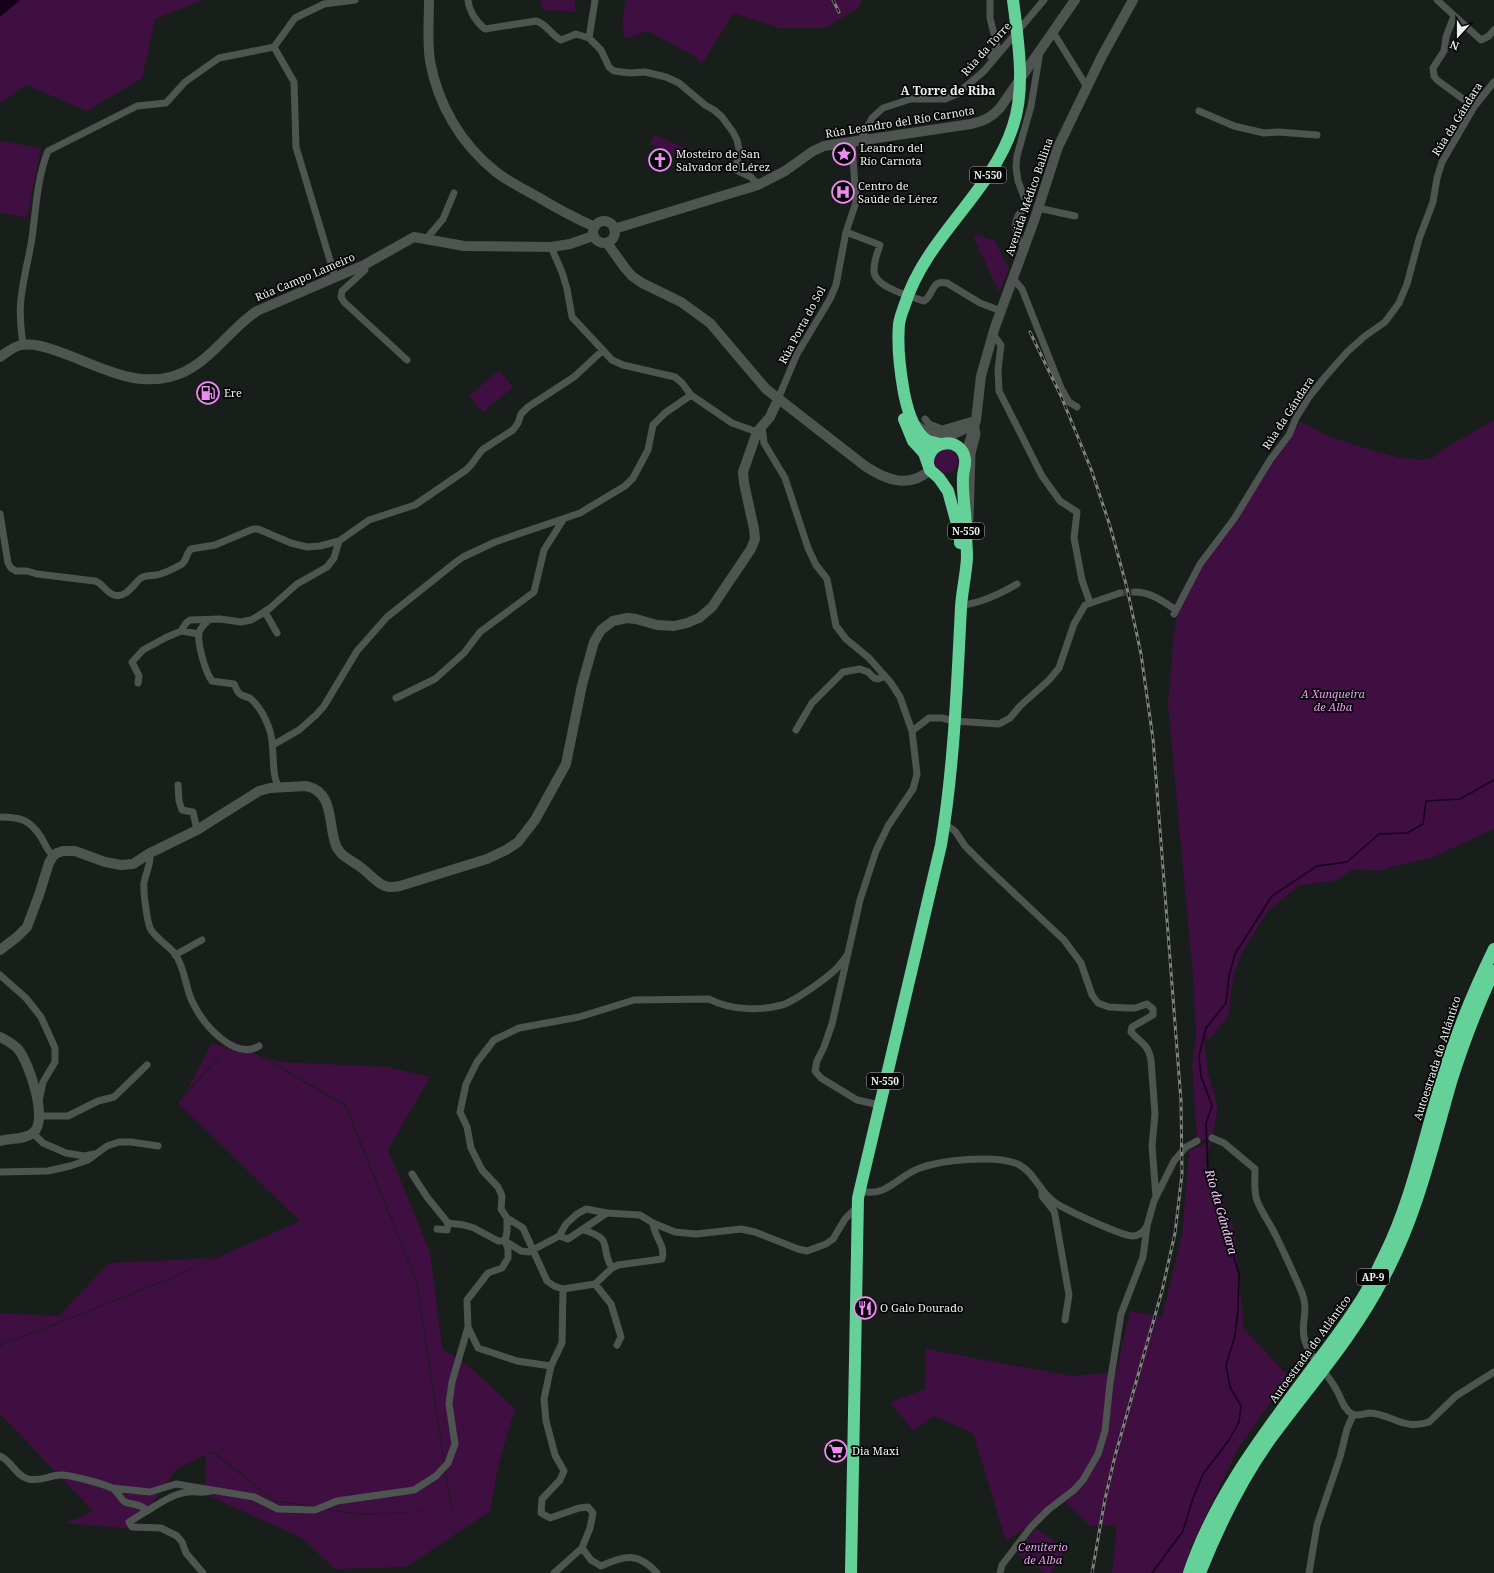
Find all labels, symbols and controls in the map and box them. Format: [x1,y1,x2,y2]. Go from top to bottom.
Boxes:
north arrow [1438,16,1478,56]
street label: Rúa da Torre [957,18,1014,79]
text: N [1447,37,1461,54]
street label: Rúa da Gándara [1428,79,1485,158]
district label: A Torre de Riba [901,82,995,99]
street label: Rúa Leandro del Río Carnota [824,102,976,141]
street label: Avenida Médico Ballina [1001,136,1056,258]
place label: Leandro del Río Carnota [860,140,924,168]
place icon: Leandro del Río Carnota [831,141,857,167]
place label: Mosteiro de San Salvador de Lérez [676,146,770,174]
church icon: Mosteiro de San Salvador de Lérez [647,147,673,173]
road number: N-550 [970,167,1006,183]
place label: Centro de Saúde de Lérez [858,178,938,206]
hospital icon: Centro de Saúde de Lérez [830,179,856,205]
street label: Rúa Campo Lameiro [253,249,357,304]
street label: Rúa Porta do Sol [775,283,829,366]
street label: Rúa da Gándara [1258,373,1317,452]
fuel station icon: Ere [195,380,221,406]
place label: Ere [224,385,242,400]
road number: N-550 [948,523,984,539]
park label: A Xunqueira de Alba [1300,686,1366,714]
street label: Autoestrada do Atlántico [1409,994,1464,1122]
road number: N-550 [867,1073,903,1089]
water label: Río da Gándara [1201,1166,1242,1256]
road number: AP-9 [1357,1269,1389,1285]
street label: Autoestrada do Atlántico [1265,1292,1354,1406]
restaurant icon: O Galo Dourado [852,1295,878,1321]
place label: O Galo Dourado [880,1300,963,1315]
supermarket icon: Dia Maxi [823,1438,849,1464]
place label: Dia Maxi [852,1443,899,1458]
park label: Cemiterio de Alba [1018,1539,1068,1567]

